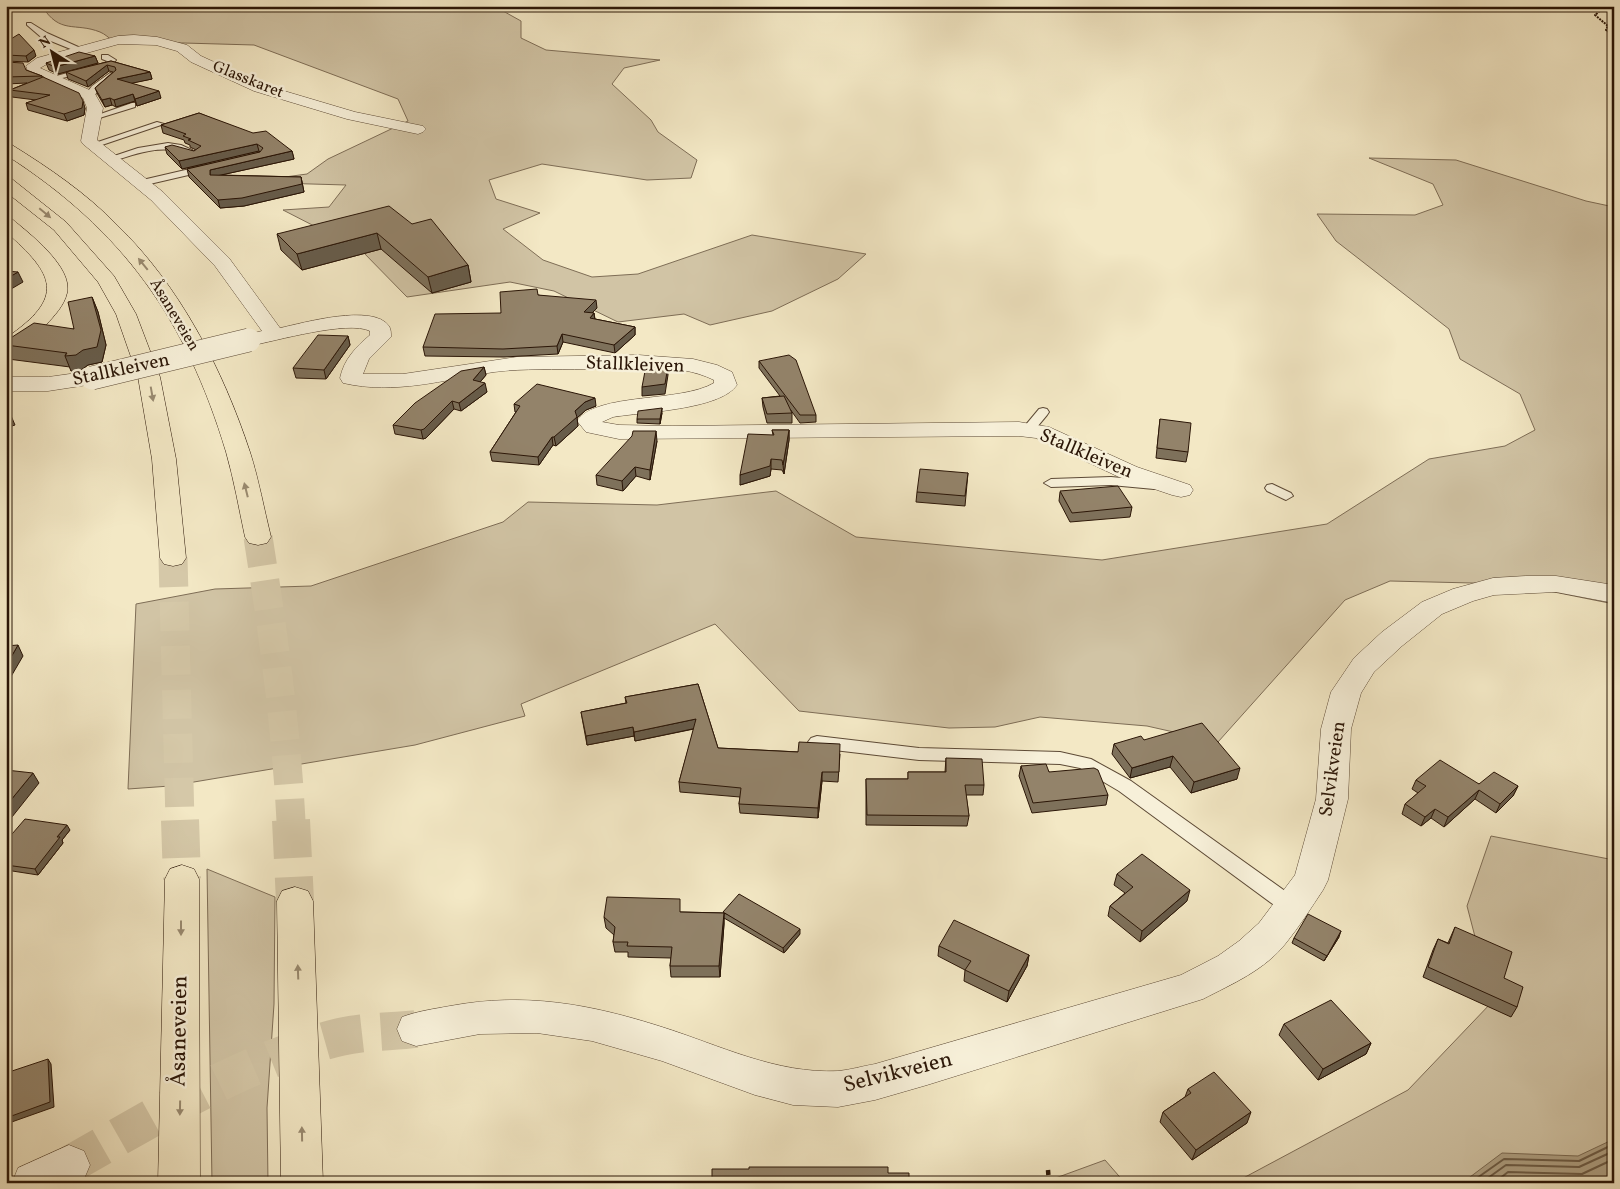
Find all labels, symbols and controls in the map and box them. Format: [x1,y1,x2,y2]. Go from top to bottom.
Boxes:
north arrow [28,28,78,78]
text: N [36,32,55,53]
street label: Glasskaret [209,56,287,104]
one-way arrow [38,208,51,219]
one-way arrow [137,258,148,271]
street label: Åsaneveien [144,275,204,355]
street label: Stallkleiven [70,347,172,393]
street label: Stallkleiven [585,350,685,380]
one-way arrow [149,386,157,402]
street label: Stallkleiven [1035,423,1137,485]
one-way arrow [242,482,250,497]
street label: Selvikveien [1313,720,1353,818]
one-way arrow [177,920,185,936]
one-way arrow [294,963,302,979]
street label: Åsaneveien [164,975,196,1087]
street label: Selvikveien [840,1044,956,1102]
one-way arrow [175,1100,183,1116]
one-way arrow [298,1126,306,1142]

